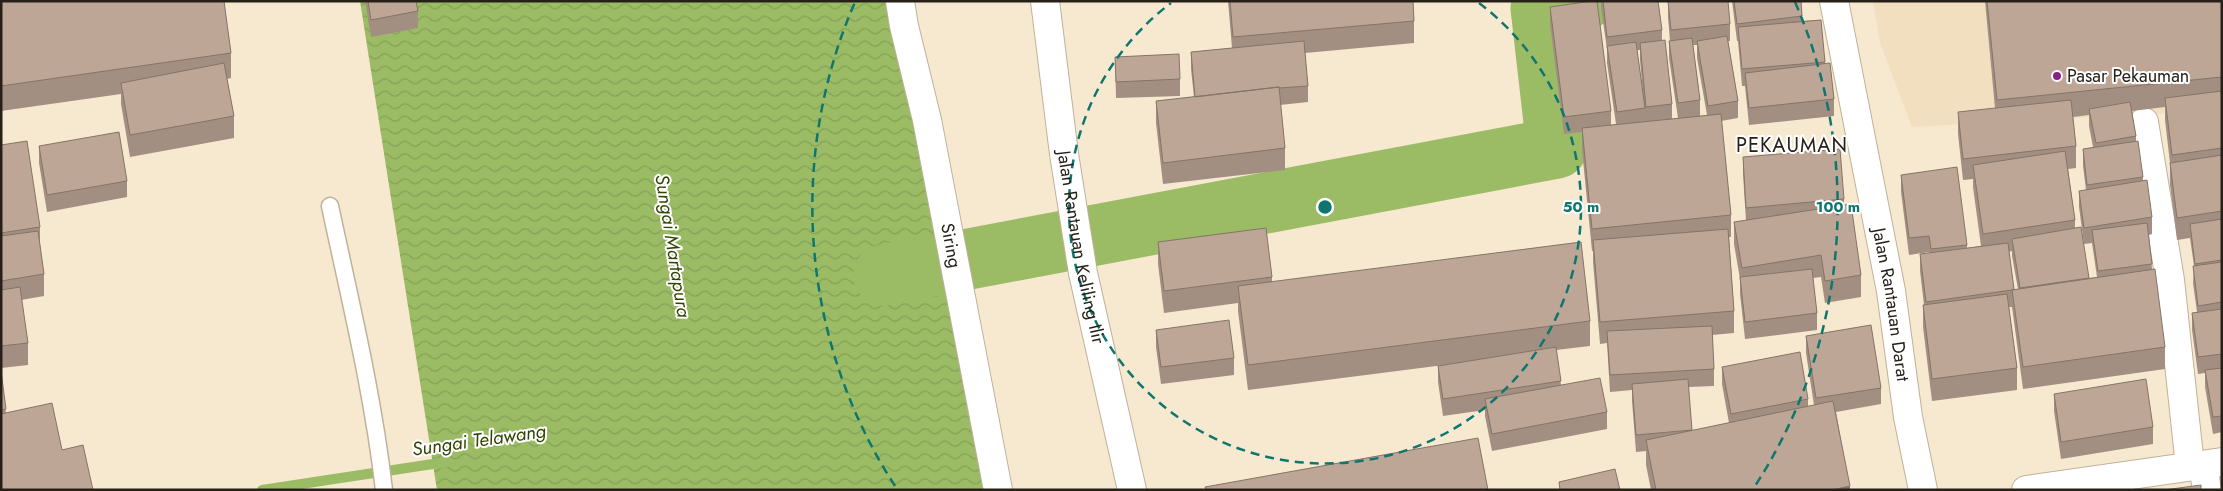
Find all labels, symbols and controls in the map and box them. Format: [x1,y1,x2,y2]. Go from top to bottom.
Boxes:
place label: Pasar Pekauman [2067,63,2189,89]
marker: Pasar Pekauman [2051,70,2063,82]
district label: PEKAUMAN [1736,131,1848,160]
street label: Jalan Rantauan Keliling Ilir [1050,147,1112,347]
water label: Sungai Martapura [648,172,698,320]
text: 50 m [1563,196,1599,218]
text: 100 m [1816,196,1860,218]
centre of rings [1316,198,1334,216]
street label: Siring [934,221,968,270]
street label: Jalan Rantauan Darat [1866,224,1916,384]
water label: Sungai Telawang [410,417,548,463]

